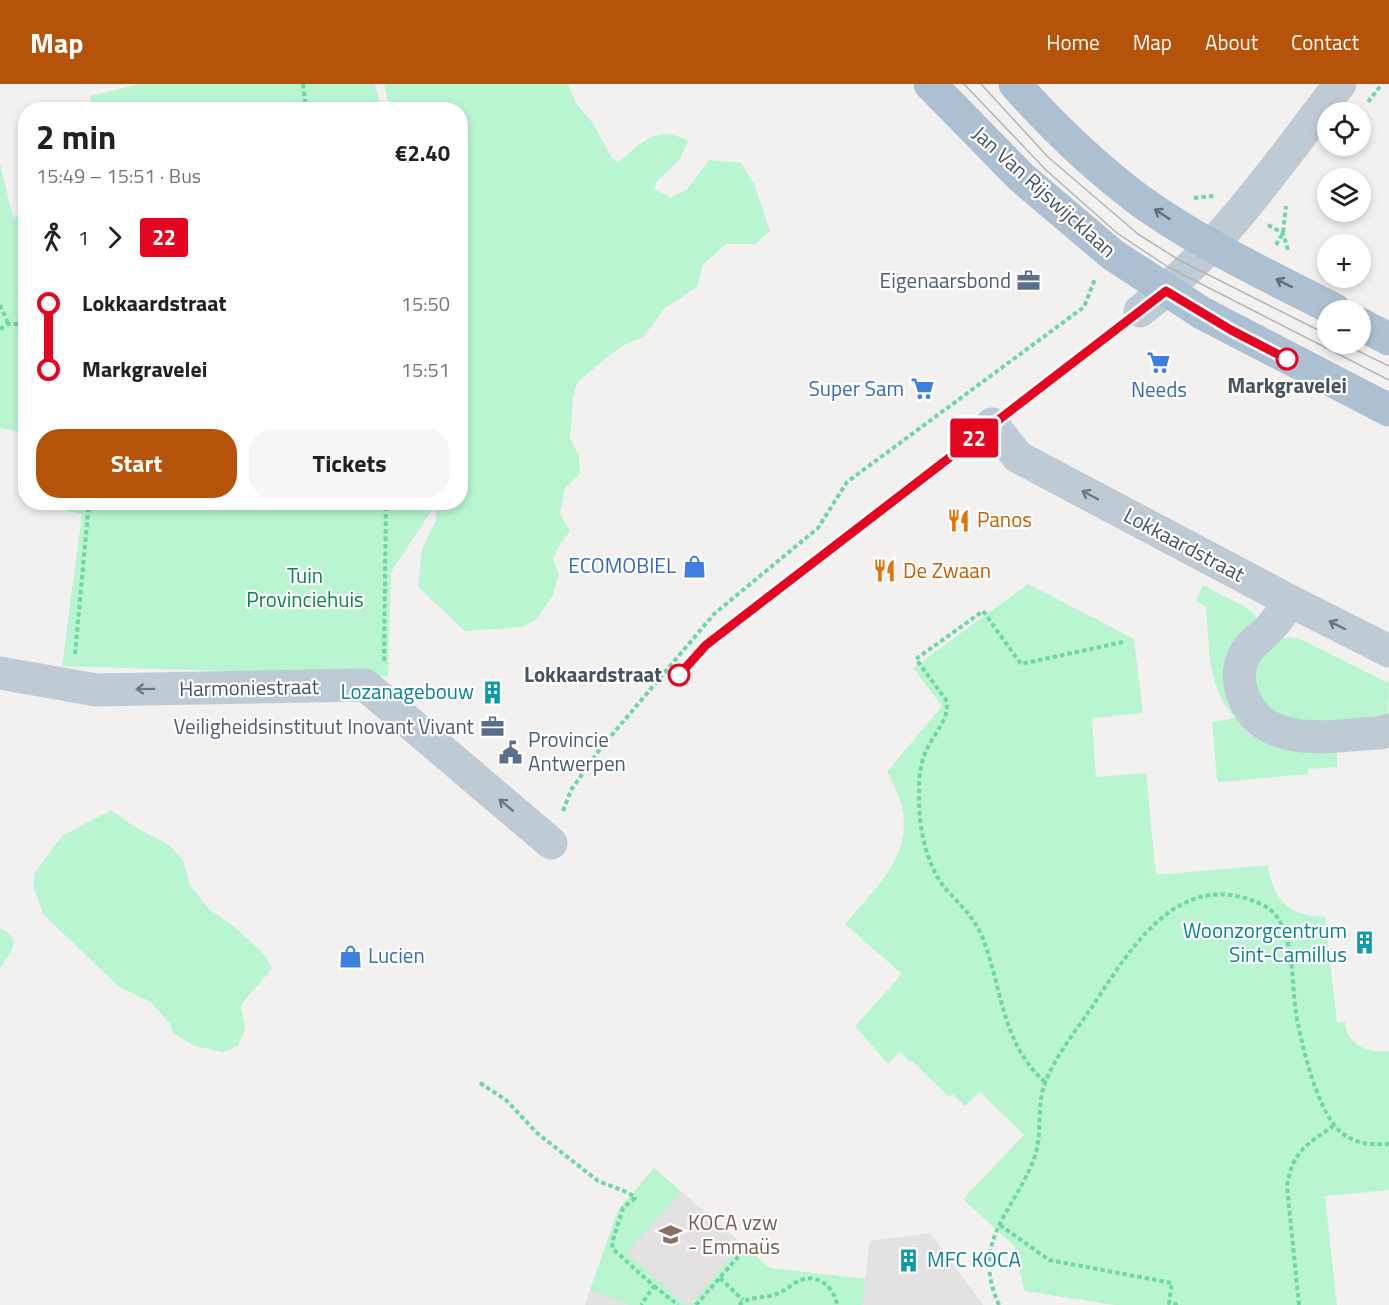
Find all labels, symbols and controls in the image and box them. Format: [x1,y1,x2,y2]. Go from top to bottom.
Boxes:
text: Map [30,21,84,64]
text: Home [1046,26,1100,58]
text: Map [1133,26,1172,58]
text: About [1205,26,1258,58]
text: Contact [1291,26,1359,58]
map controls [1317,102,1371,354]
button: locate [1317,102,1371,156]
text: 2 min [36,112,116,162]
street label: Jan Van Rijswijcklaan [966,118,1124,265]
text: €2.40 [395,136,450,170]
text: 15:49 – 15:51 · Bus [36,160,201,191]
button: layers [1317,168,1371,222]
one-way arrow [1155,208,1171,220]
icon: walk [36,221,69,254]
icon: forward [98,221,131,254]
text: 22 [152,221,176,253]
text: 1 [78,222,89,253]
button: + [1317,234,1371,288]
place label: Eigenaarsbond [880,264,1011,296]
office icon: Eigenaarsbond [1016,268,1042,294]
one-way arrow [1275,277,1293,289]
text: Lokkaardstraat [82,286,227,320]
text: 15:50 [401,288,450,319]
button: − [1317,300,1371,354]
marker: Markgravelei [1276,348,1298,370]
supermarket icon: Needs [1146,349,1172,375]
text: Markgravelei [82,352,207,386]
text: 15:51 [401,354,450,385]
place label: Markgravelei [1227,369,1347,401]
place label: Super Sam [808,372,904,404]
place label: Needs [1131,373,1187,405]
supermarket icon: Super Sam [909,376,935,402]
line badge: 22 [947,418,1001,458]
text: 22 [962,422,986,454]
button: Start [36,429,237,498]
button: Tickets [249,429,450,498]
one-way arrow [1081,489,1099,500]
street label: Lokkaardstraat [1118,499,1251,590]
place label: Panos [977,503,1032,535]
restaurant icon: Panos [946,507,972,533]
place label: ECOMOBIEL [568,549,676,581]
shop icon: ECOMOBIEL [681,553,707,579]
place label: De Zwaan [903,554,991,586]
restaurant icon: De Zwaan [872,558,898,584]
park label: Tuin Provinciehuis [246,559,364,615]
one-way arrow [1328,619,1346,630]
place label: Lokkaardstraat [524,658,662,690]
marker: Lokkaardstraat [668,664,690,686]
street label: Harmoniestraat [179,670,320,704]
place label: Lozanagebouw [340,675,474,707]
building icon: Lozanagebouw [479,679,505,705]
one-way arrow [135,684,155,695]
place label: Veiligheidsinstituut Inovant Vivant [174,710,475,742]
office icon: Veiligheidsinstituut Inovant Vivant [479,714,505,740]
place label: Provincie Antwerpen [528,723,626,779]
public building icon: Provincie Antwerpen [497,739,523,765]
one-way arrow [499,798,514,812]
place label: Woonzorgcentrum Sint-Camillus [1183,914,1347,970]
building icon: Woonzorgcentrum Sint-Camillus [1352,930,1378,956]
place label: Lucien [368,939,425,971]
shop icon: Lucien [337,943,363,969]
place label: KOCA vzw - Emmaüs [688,1206,780,1262]
school or university icon: KOCA vzw - Emmaüs [657,1222,683,1248]
place label: MFC KOCA [927,1243,1021,1275]
building icon: MFC KOCA [896,1247,922,1273]

